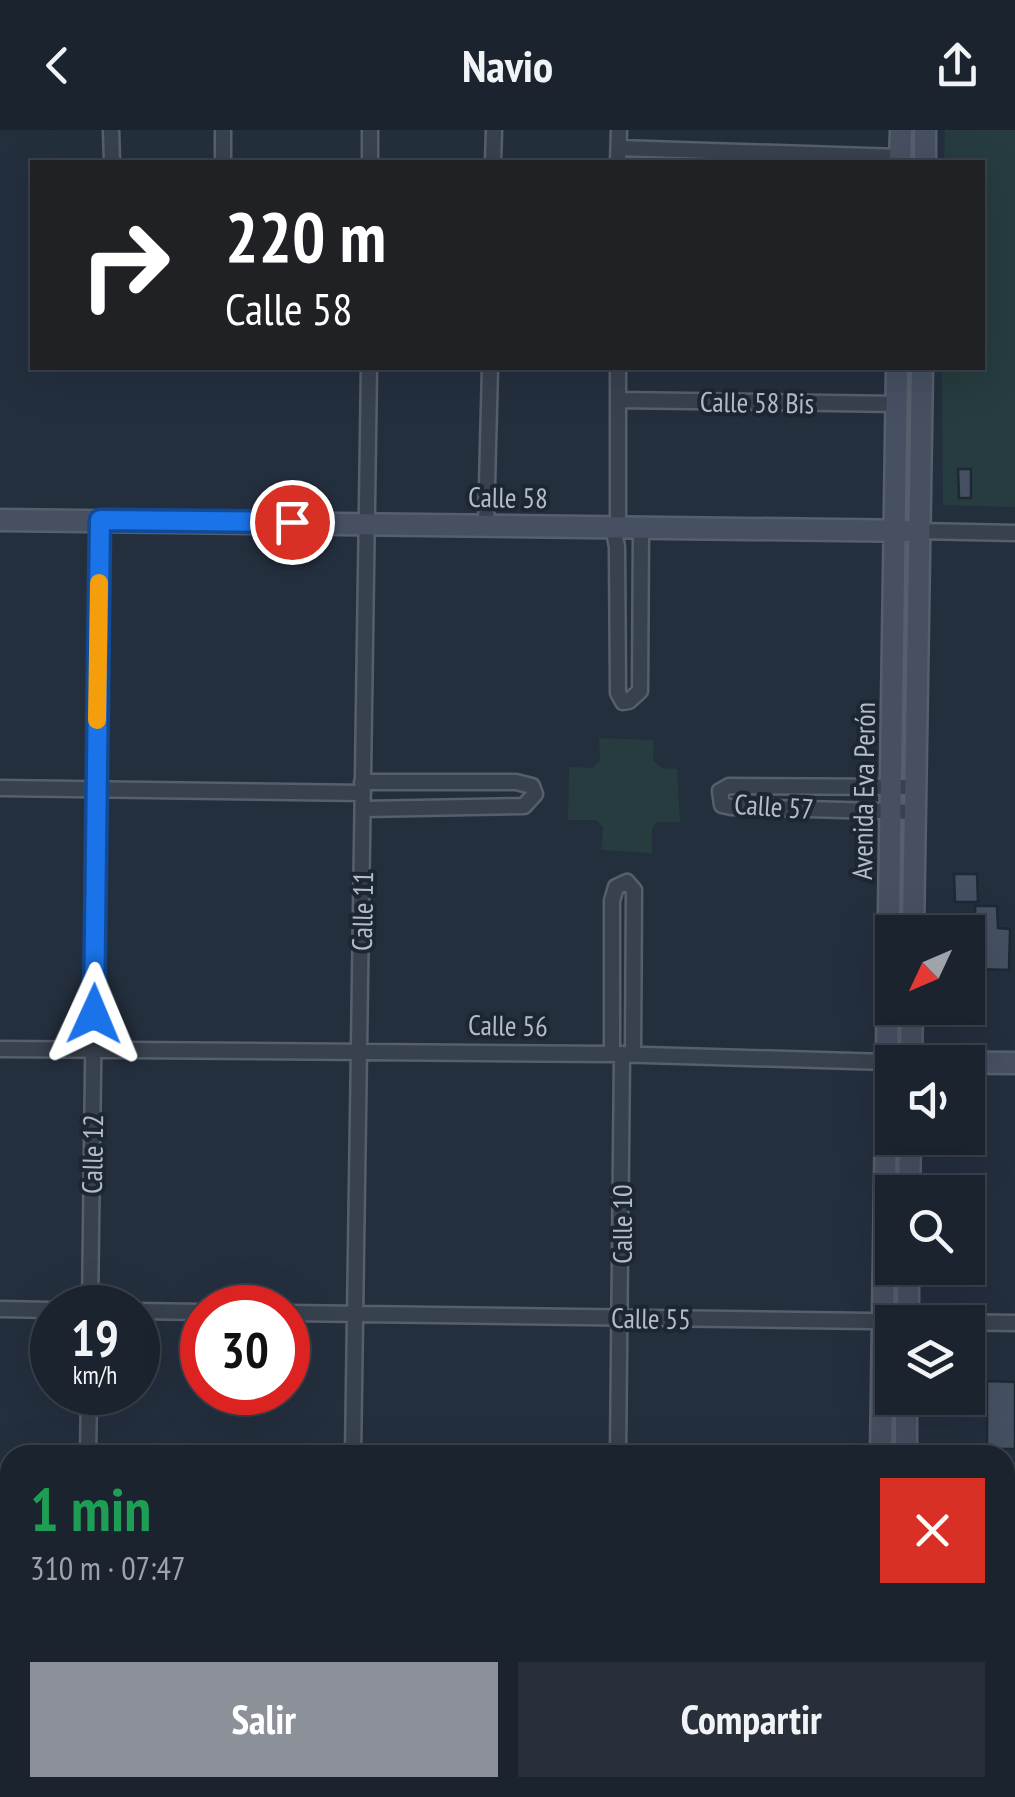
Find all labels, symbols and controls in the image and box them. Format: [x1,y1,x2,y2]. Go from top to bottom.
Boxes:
text: Navio [462,36,553,94]
icon: back [30,38,85,93]
icon: share [930,38,985,93]
text: 220 m [225,191,386,281]
icon: right [60,200,190,330]
text: Calle 58 [225,279,353,337]
street label: Calle 58 Bis [700,383,814,421]
street label: Calle 58 [468,478,548,516]
pin [250,480,335,565]
icon: arrive [265,495,320,550]
street label: Avenida Eva Perón [843,702,883,880]
street label: Calle 57 [733,785,815,827]
street label: Calle 11 [343,871,381,951]
north arrow [875,915,985,1025]
map controls [875,915,985,1415]
position arrow [42,962,146,1066]
street label: Calle 56 [468,1006,548,1044]
button: sound [875,1045,985,1155]
street label: Calle 12 [73,1114,111,1194]
button: search [875,1175,985,1285]
street label: Calle 10 [603,1184,640,1264]
speed limit sign: 30 [180,1285,310,1415]
street label: Calle 55 [611,1299,691,1337]
text: 19 [71,1305,119,1370]
button: layers [875,1305,985,1415]
text: km/h [73,1359,117,1391]
text: 1 min [30,1470,151,1548]
button: close [880,1478,985,1583]
text: 310 m · 07:47 [30,1547,185,1589]
button: Salir [30,1662,498,1777]
button: Compartir [518,1662,985,1777]

